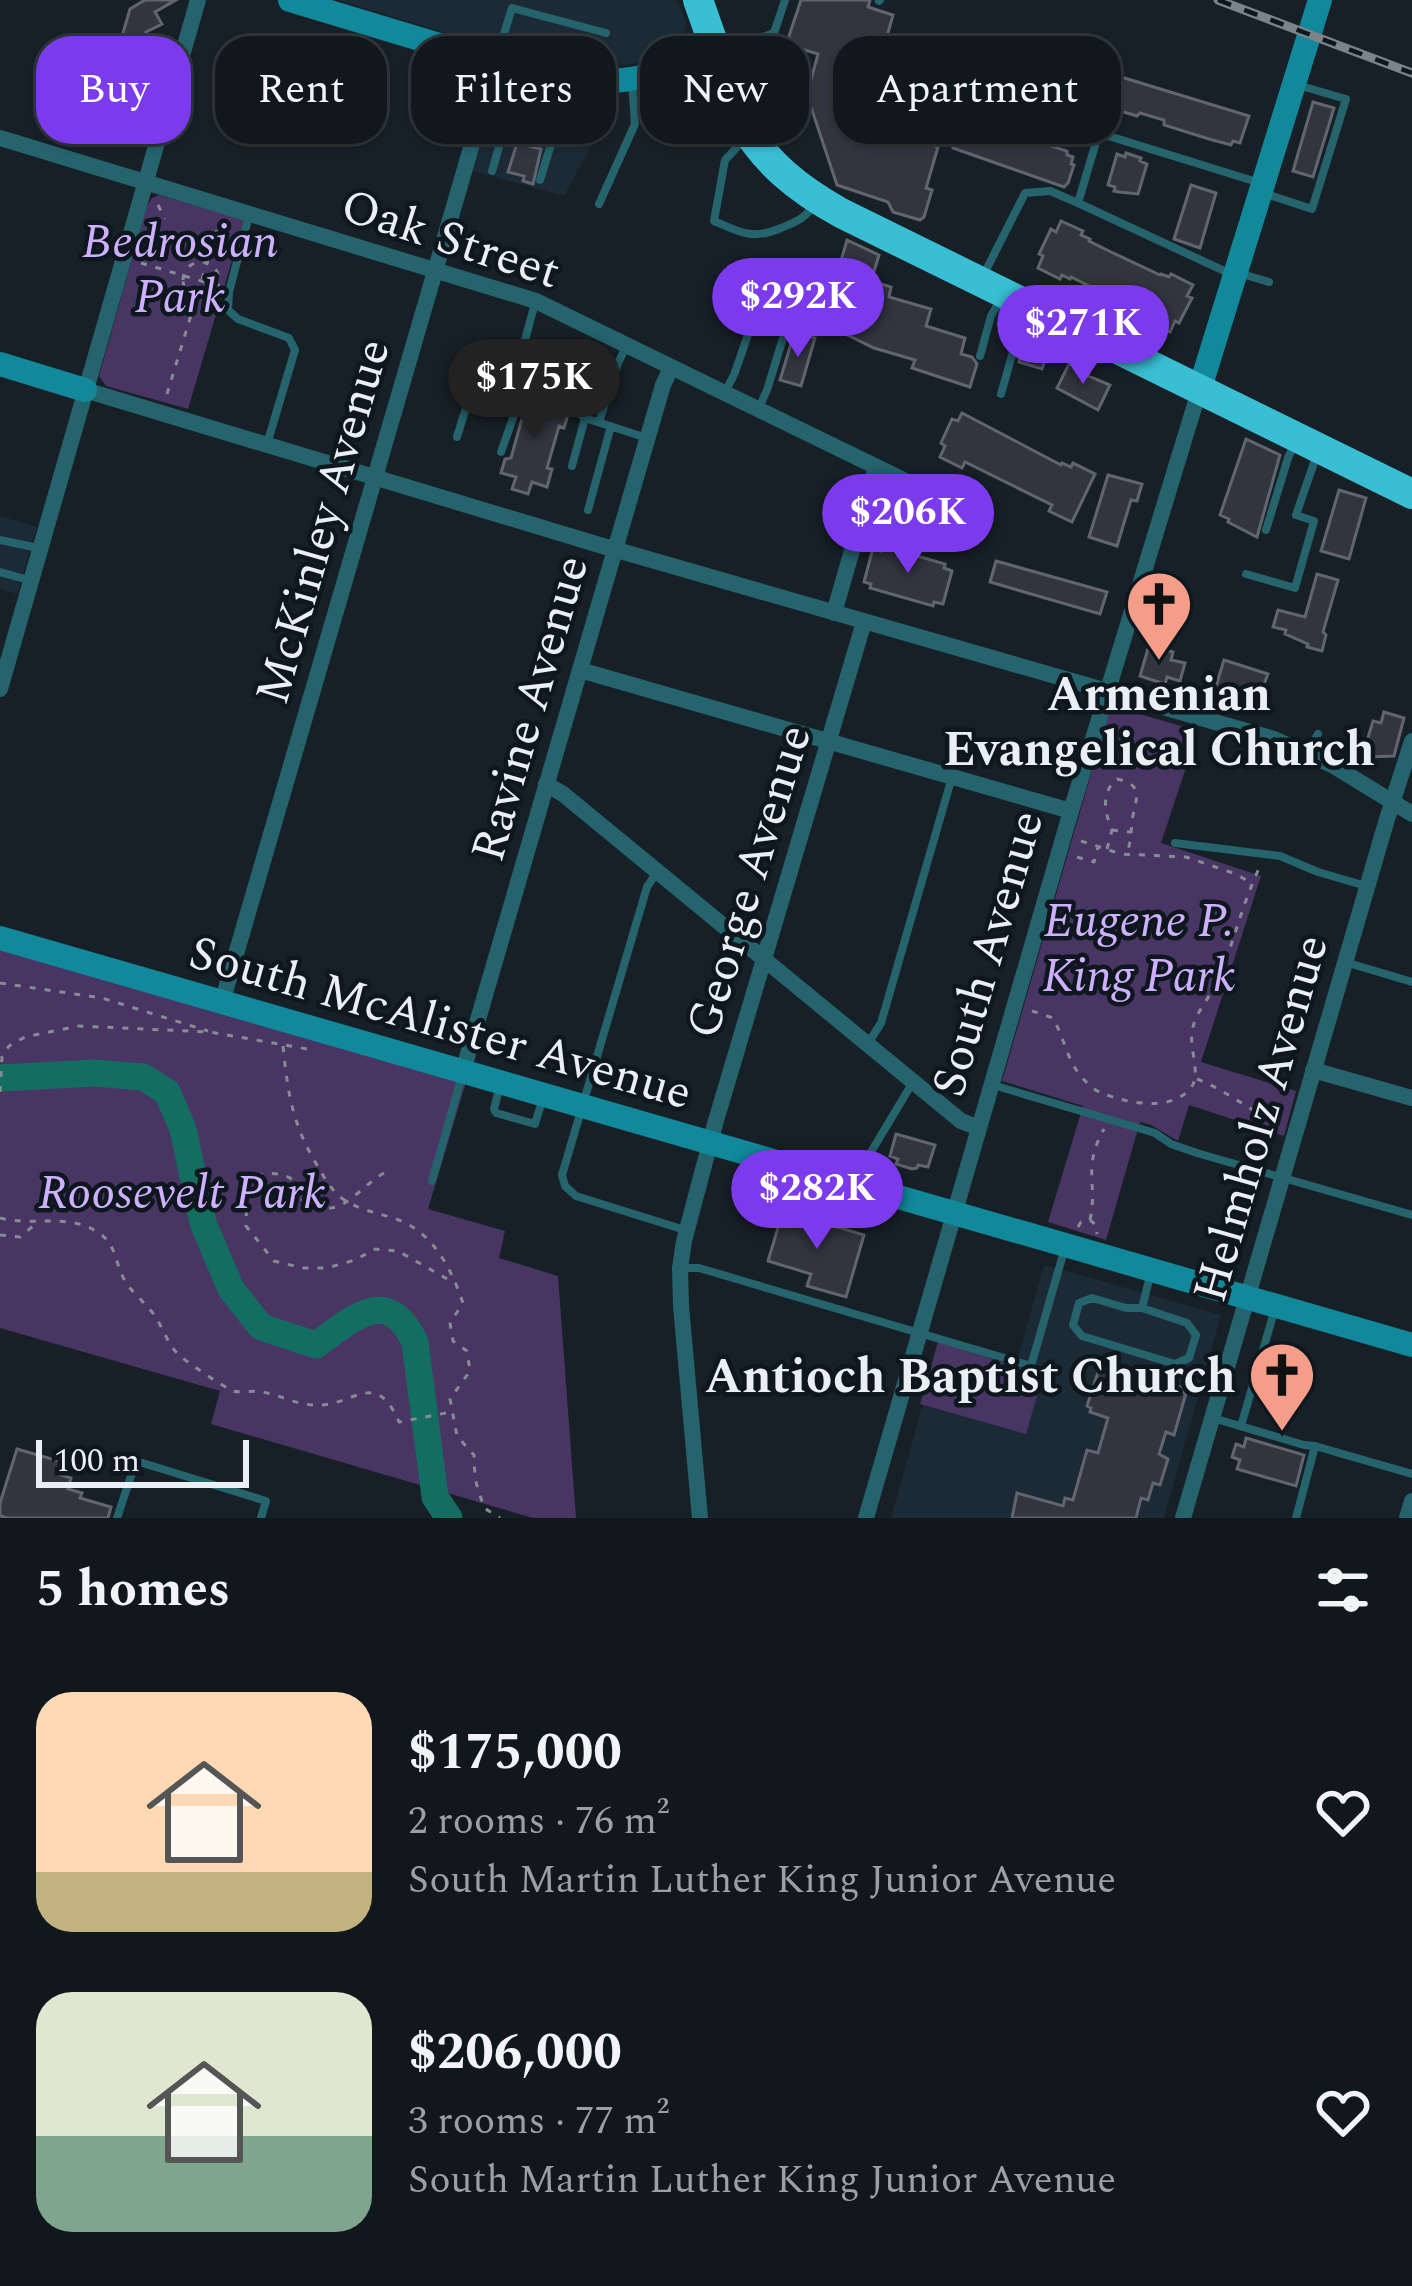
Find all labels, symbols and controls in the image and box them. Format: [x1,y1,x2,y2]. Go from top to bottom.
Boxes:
chip: Buy [36,36,191,144]
chip: Rent [215,36,387,144]
chip: Filters [411,36,616,144]
chip: New [640,36,809,144]
chip: Apartment [833,36,1121,144]
street label: Oak Street [331,170,569,309]
park label: Bedrosian Park [82,206,278,334]
pin: $292K [714,258,882,360]
text: $292K [739,267,857,326]
pin: $271K [999,285,1167,387]
text: $271K [1024,294,1142,353]
street label: McKinley Avenue [236,330,410,713]
pin: $175K [450,339,618,441]
text: $175K [475,348,593,407]
pin: $206K [824,474,992,576]
text: $206K [849,483,967,542]
street label: Ravine Avenue [452,547,609,870]
church icon: Armenian Evangelical Church [1124,569,1194,663]
place label: Armenian Evangelical Church [943,659,1375,787]
street label: George Avenue [667,716,832,1048]
street label: South Avenue [913,802,1064,1105]
park label: Eugene P. King Park [1042,885,1236,1013]
street label: South McAlister Avenue [180,917,700,1130]
street label: Helmholz Avenue [1174,926,1349,1311]
pin: $282K [733,1150,901,1252]
park label: Roosevelt Park [38,1157,326,1230]
text: $282K [758,1159,876,1218]
church icon: Antioch Baptist Church [1247,1340,1317,1434]
place label: Antioch Baptist Church [705,1341,1236,1414]
scale bar [36,1434,249,1487]
text: 100 m [54,1436,140,1486]
text: 5 homes [36,1551,230,1629]
icon: filters [1310,1557,1376,1623]
text: $175,000 [408,1714,622,1792]
icon: home [132,1740,276,1884]
icon: heart [1310,1779,1376,1845]
text: 2 rooms · 76 m² [408,1792,669,1851]
text: South Martin Luther King Junior Avenue [408,1851,1116,1910]
text: $206,000 [408,2014,622,2092]
icon: home [132,2040,276,2184]
icon: heart [1310,2079,1376,2145]
text: 3 rooms · 77 m² [408,2092,669,2151]
text: South Martin Luther King Junior Avenue [408,2151,1116,2210]

